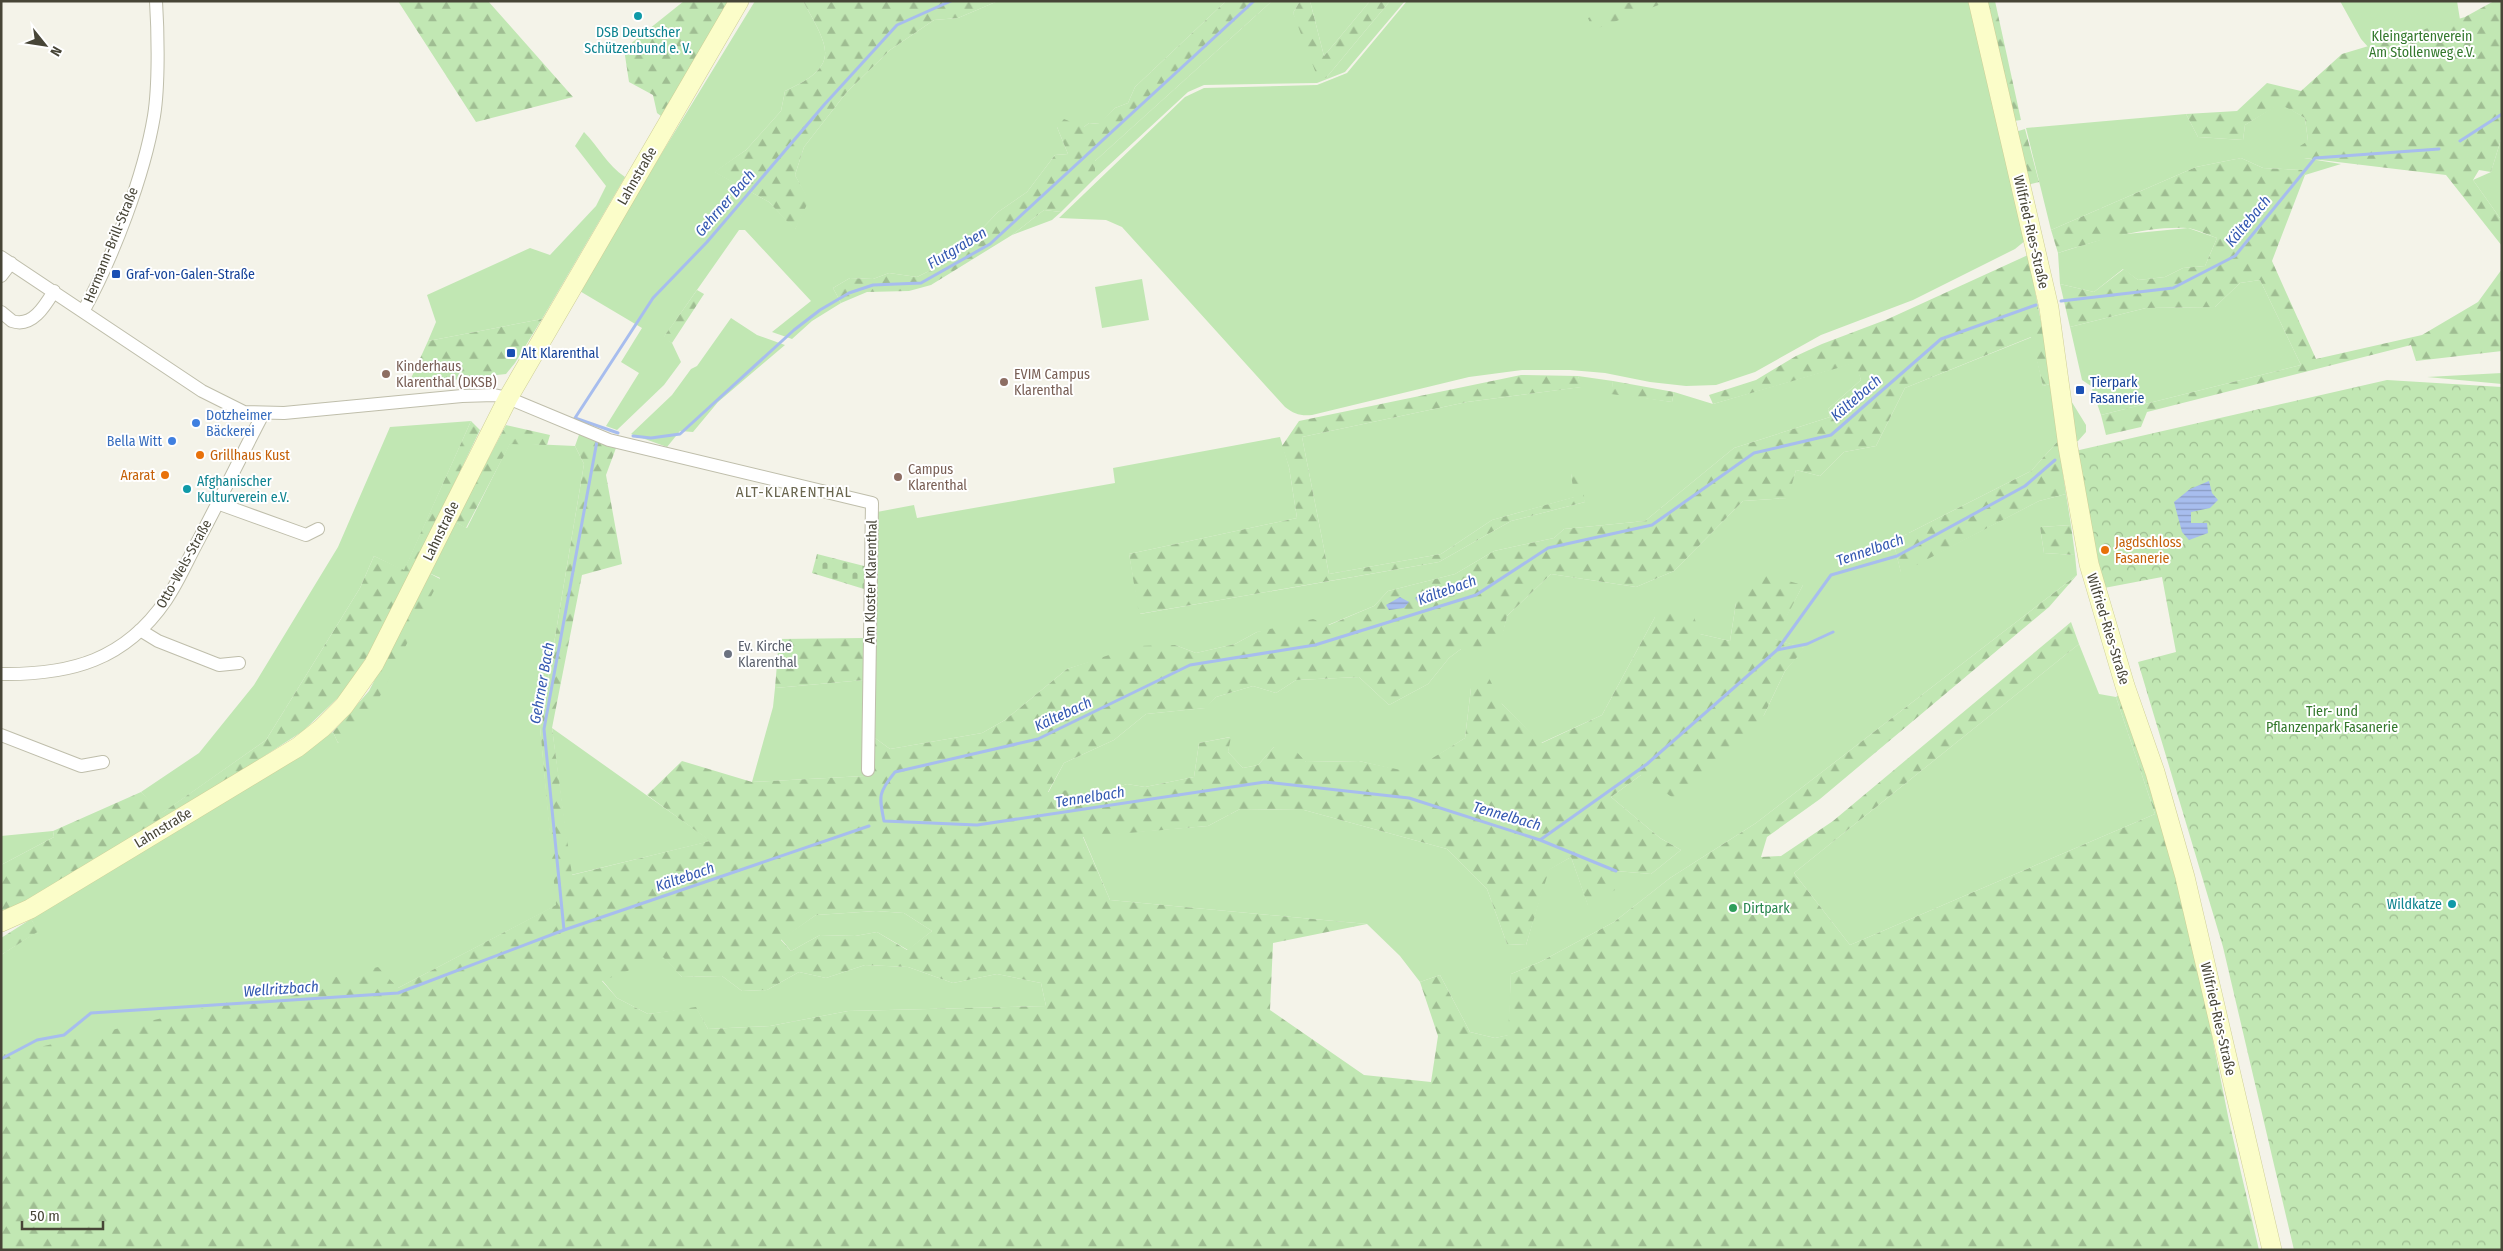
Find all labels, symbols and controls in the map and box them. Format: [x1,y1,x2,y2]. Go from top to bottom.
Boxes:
marker: DSB Deutscher Schützenbund e. V. [632,10,644,22]
north arrow [20,20,70,70]
place label: DSB Deutscher Schützenbund e. V. [584,24,692,57]
park label: Kleingartenverein Am Stollenweg e.V. [2369,28,2475,61]
text: N [46,43,65,59]
street label: Lahnstraße [614,144,660,208]
water label: Gehrner Bach [691,166,759,240]
street label: Wilfried-Ries-Straße [2010,174,2052,290]
street label: Hermann-Brill-Straße [80,185,142,305]
water label: Kältebach [2221,192,2275,250]
water label: Flutgraben [924,223,990,273]
place label: Graf-von-Galen-Straße [126,266,255,283]
marker: Graf-von-Galen-Straße [110,268,122,280]
place label: Alt Klarenthal [521,345,599,362]
marker: Alt Klarenthal [505,347,517,359]
place label: Kinderhaus Klarenthal (DKSB) [396,358,497,391]
place label: EVIM Campus Klarenthal [1014,366,1090,399]
marker: Kinderhaus Klarenthal (DKSB) [380,368,392,380]
water label: Kältebach [1827,371,1885,425]
place label: Tierpark Fasanerie [2090,374,2145,407]
marker: EVIM Campus Klarenthal [998,376,1010,388]
marker: Tierpark Fasanerie [2074,384,2086,396]
place label: Dotzheimer Bäckerei [206,407,272,440]
marker: Dotzheimer Bäckerei [190,417,202,429]
place label: Bella Witt [107,433,162,450]
marker: Bella Witt [166,435,178,447]
place label: Grillhaus Kust [210,447,290,464]
marker: Grillhaus Kust [194,449,206,461]
place label: Campus Klarenthal [908,461,967,494]
place label: Ararat [120,467,155,484]
marker: Ararat [159,469,171,481]
marker: Campus Klarenthal [892,471,904,483]
place label: Afghanischer Kulturverein e.V. [197,473,289,506]
marker: Afghanischer Kulturverein e.V. [181,483,193,495]
district label: ALT-KLARENTHAL [736,483,852,501]
street label: Lahnstraße [419,498,463,563]
street label: Otto-Wels-Straße [153,517,215,611]
street label: Am Kloster Klarenthal [861,519,881,644]
water label: Tennelbach [1834,530,1906,570]
place label: Jagdschloss Fasanerie [2115,534,2182,567]
marker: Jagdschloss Fasanerie [2099,544,2111,556]
water label: Kältebach [1415,571,1479,609]
street label: Wilfried-Ries-Straße [2083,571,2133,687]
place label: Ev. Kirche Klarenthal [738,638,797,671]
water label: Gehrner Bach [526,641,558,725]
marker: Ev. Kirche Klarenthal [722,648,734,660]
water label: Kältebach [1031,693,1095,735]
park label: Tier- und Pflanzenpark Fasanerie [2266,703,2398,736]
water label: Tennelbach [1054,783,1126,811]
water label: Tennelbach [1471,798,1543,834]
street label: Lahnstraße [131,804,195,852]
water label: Kältebach [653,859,717,895]
place label: Wildkatze [2387,896,2442,913]
marker: Wildkatze [2446,898,2458,910]
place label: Dirtpark [1743,900,1790,917]
marker: Dirtpark [1727,902,1739,914]
street label: Wilfried-Ries-Straße [2197,961,2239,1077]
water label: Wellritzbach [243,977,319,1001]
scale bar [22,1198,104,1230]
text: 50 m [30,1207,60,1225]

